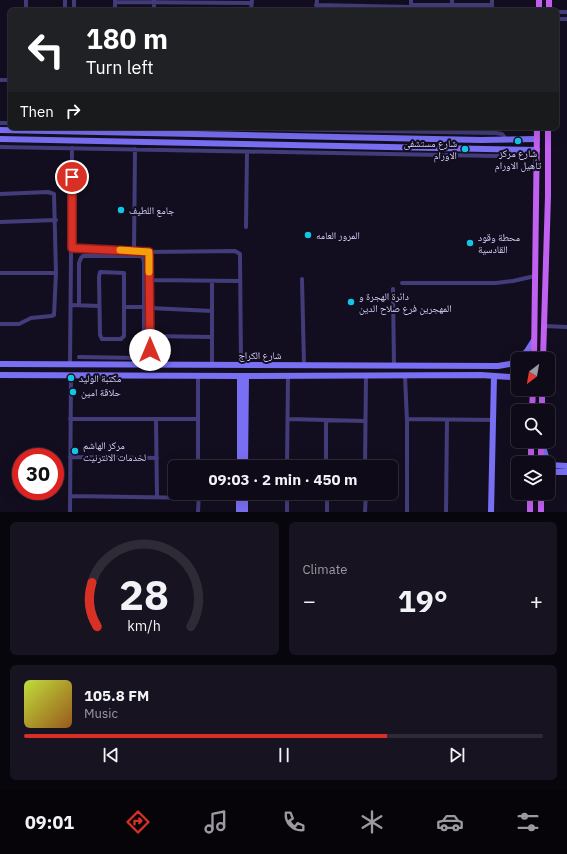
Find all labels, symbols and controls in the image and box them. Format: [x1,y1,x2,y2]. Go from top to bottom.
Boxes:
text: 180 m [86,20,168,57]
icon: left [20,24,72,76]
text: Turn left [86,56,154,79]
icon: right [62,100,84,122]
text: Then [20,102,54,121]
marker: شارع مركز تأهيل الاورام [513,136,523,146]
place label: شارع مستشفى الاورام [403,137,457,163]
marker: شارع مستشفى الاورام [460,144,470,154]
place label: شارع مركز تأهيل الاورام [495,147,541,173]
pin [55,160,89,194]
icon: arrive [61,166,83,188]
place label: جامع اللطیف [129,204,175,217]
marker: جامع اللطیف [116,205,126,215]
place label: المرور العامه [316,229,360,242]
marker: المرور العامه [303,230,313,240]
place label: محطة وقود القادسية [478,231,521,256]
marker: محطة وقود القادسية [465,238,475,248]
place label: دائرة الهجرة و المهجرين فرع صلاح الدين [359,290,452,315]
marker: دائرة الهجرة و المهجرين فرع صلاح الدين [346,297,356,307]
position arrow [129,329,171,371]
street label: شارع الكراج [238,349,282,362]
north arrow [511,352,555,396]
map controls [511,352,555,500]
place label: مكتبة الوليد [79,372,122,385]
marker: مكتبة الوليد [66,373,76,383]
place label: حلاقة امين [81,386,122,399]
marker: حلاقة امين [68,387,78,397]
button: search [511,404,555,448]
place label: مركز الهاشم لخدمات الانترنيت [83,439,146,464]
marker: مركز الهاشم لخدمات الانترنيت [70,446,80,456]
speed limit sign: 30 [12,448,64,500]
button: layers [511,456,555,500]
text: 09:03 · 2 min · 450 m [209,470,357,489]
text: Climate [303,561,347,578]
text: 28 [119,566,169,620]
text: 19° [398,581,448,620]
text: − [303,586,316,615]
text: + [530,586,543,615]
text: km/h [127,615,161,634]
text: 105.8 FM [84,686,149,705]
text: Music [84,705,118,722]
icon: previous [100,744,122,766]
icon: pause [273,744,295,766]
icon: next [446,744,468,766]
icon: directions [124,808,152,836]
icon: music [202,808,230,836]
icon: phone [280,808,308,836]
icon: climate [358,808,386,836]
icon: car [436,808,464,836]
icon: filters [514,808,542,836]
text: 09:01 [25,811,74,834]

